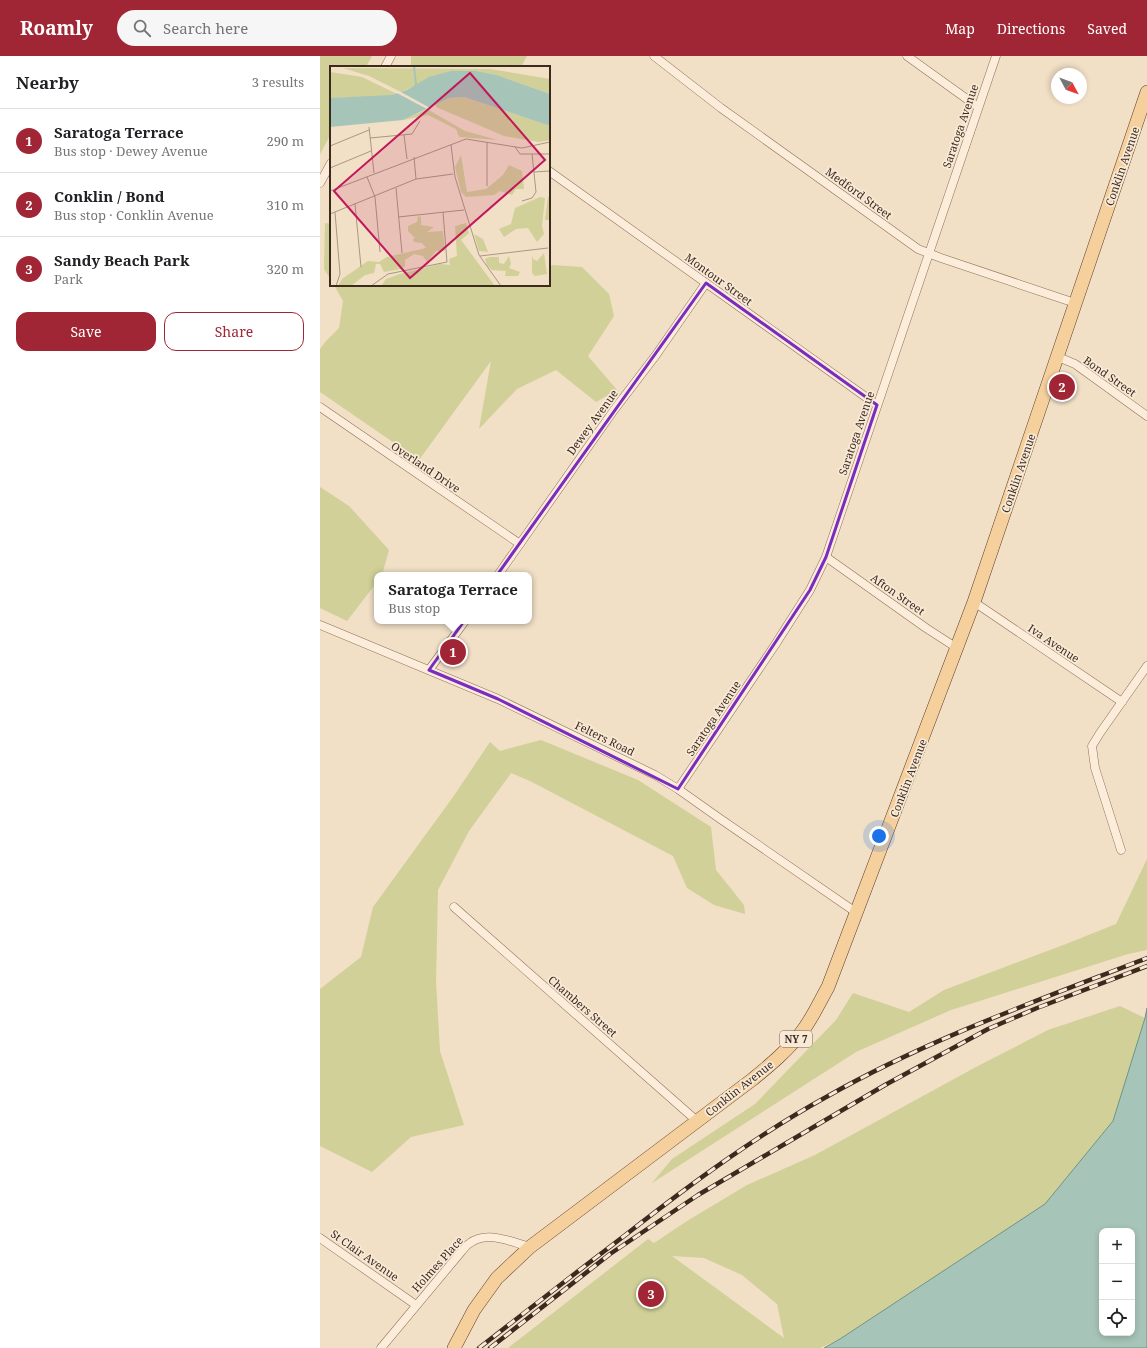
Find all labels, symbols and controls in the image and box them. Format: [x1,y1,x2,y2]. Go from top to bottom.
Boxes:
search box [117,10,397,46]
text: Roamly [20,15,93,41]
icon: search [131,17,153,39]
text: Search here [163,18,248,38]
text: Map [945,19,975,38]
text: Directions [997,19,1065,38]
text: Saved [1087,19,1127,38]
inset map [330,66,550,286]
north arrow [1051,68,1087,104]
text: Nearby [16,71,79,94]
text: 3 results [252,73,304,91]
street label: Saratoga Avenue [939,82,981,170]
text: Saratoga Terrace [54,122,184,142]
street label: Conklin Avenue [1101,124,1143,208]
text: 1 [25,132,33,150]
text: 290 m [267,132,304,150]
text: Bus stop · Dewey Avenue [54,142,208,160]
street label: Medford Street [823,164,895,222]
text: Conklin / Bond [54,186,165,206]
text: 2 [25,196,33,214]
text: 310 m [267,196,304,214]
text: Bus stop · Conklin Avenue [54,206,214,224]
text: Sandy Beach Park [54,250,189,270]
street label: Montour Street [682,250,756,309]
text: 3 [25,260,33,278]
text: 320 m [267,260,304,278]
text: Park [54,270,83,288]
button: Save [16,312,156,351]
button: Share [164,312,304,351]
street label: Bond Street [1081,352,1139,400]
pin: 2 [1049,372,1075,402]
street label: Dewey Avenue [563,386,621,458]
street label: Saratoga Avenue [835,389,877,477]
street label: Conklin Avenue [997,431,1039,515]
street label: Overland Drive [388,438,464,496]
street label: Afton Street [868,570,928,618]
popup [374,572,532,624]
text: Saratoga Terrace [388,579,518,599]
text: Bus stop [388,599,440,617]
street label: Iva Avenue [1025,620,1083,666]
pin: 1 [440,637,466,667]
street label: Saratoga Avenue [682,677,744,759]
street label: Felters Road [573,717,638,759]
street label: Conklin Avenue [886,737,930,819]
your location [869,826,889,846]
street label: Chambers Street [545,972,621,1040]
road number: NY 7 [780,1031,812,1047]
street label: Conklin Avenue [702,1057,776,1119]
street label: St Clair Avenue [328,1226,402,1284]
map controls [1099,1228,1135,1336]
button: + [1099,1228,1135,1264]
street label: Holmes Place [408,1233,466,1295]
button: − [1099,1264,1135,1300]
pin: 3 [638,1279,664,1309]
button: locate [1099,1300,1135,1336]

